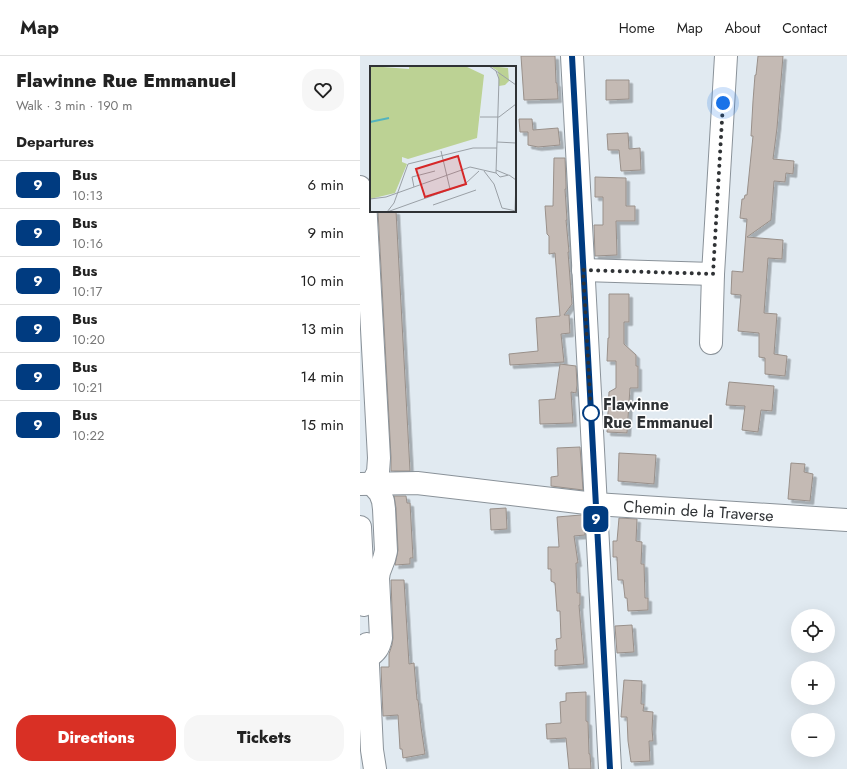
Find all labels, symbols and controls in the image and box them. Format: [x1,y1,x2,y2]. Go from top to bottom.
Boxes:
text: Map [20,14,59,41]
text: Home [619,18,655,38]
text: Map [677,18,703,38]
text: About [725,18,760,38]
text: Contact [782,18,827,38]
inset map [370,66,516,212]
text: Flawinne Rue Emmanuel [16,67,236,94]
button: heart [302,69,344,111]
your location [713,93,733,113]
text: Walk · 3 min · 190 m [16,96,132,115]
text: Departures [16,131,94,153]
text: Bus [72,164,97,186]
text: 6 min [307,174,344,196]
text: 9 [33,175,43,195]
text: 10:13 [72,186,103,205]
text: Bus [72,212,97,234]
text: 9 min [307,222,344,244]
text: 9 [33,223,43,243]
text: 10:16 [72,234,103,253]
text: Bus [72,260,97,282]
text: 10 min [300,270,344,292]
text: 9 [33,271,43,291]
text: 10:17 [72,282,102,301]
text: Bus [72,308,97,330]
text: 13 min [301,318,344,340]
text: 9 [33,319,43,339]
text: 10:20 [72,330,105,349]
text: Bus [72,356,97,378]
text: 14 min [301,366,344,388]
text: 9 [33,367,43,387]
text: 10:21 [72,378,103,397]
place label: Flawinne Rue Emmanuel [603,393,713,434]
text: Bus [72,404,97,426]
marker: Flawinne Rue Emmanuel [582,404,600,422]
text: 15 min [301,414,344,436]
text: 9 [33,415,43,435]
text: 10:22 [72,426,104,445]
street label: Chemin de la Traverse [623,495,774,527]
line badge: 9 [583,506,609,532]
text: 9 [591,509,601,529]
map controls [791,609,835,757]
button: locate [791,609,835,653]
button: + [791,661,835,705]
button: − [791,713,835,757]
button: Directions [16,715,176,761]
button: Tickets [184,715,344,761]

